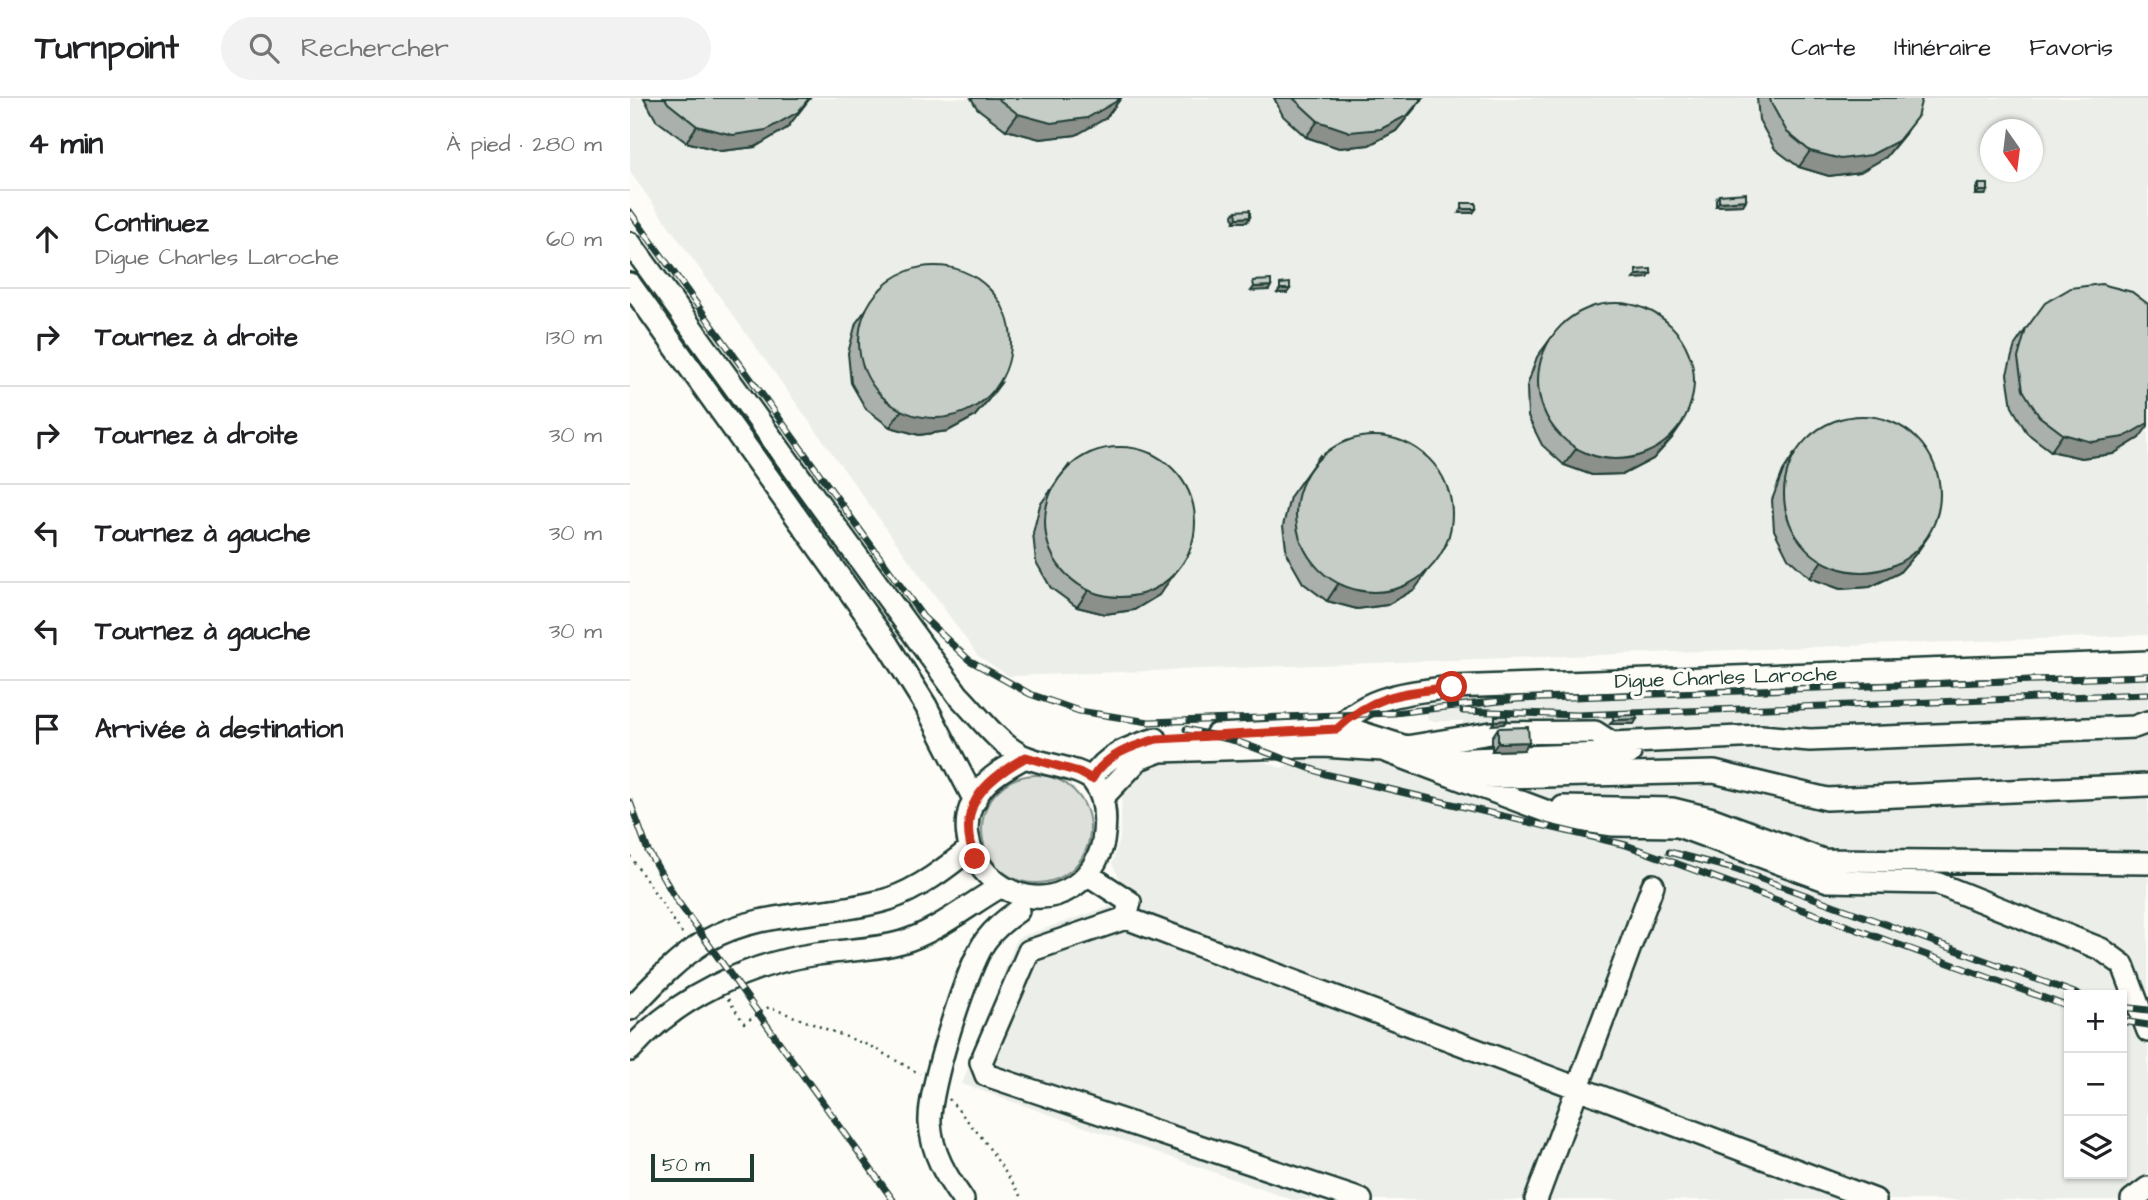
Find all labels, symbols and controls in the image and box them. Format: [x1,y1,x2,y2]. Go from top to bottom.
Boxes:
search box [221,17,711,80]
text: Turnpoint [35,25,179,71]
icon: search [245,29,283,67]
text: Rechercher [301,30,449,66]
text: Carte [1791,31,1856,65]
text: Itinéraire [1894,31,1991,65]
text: Favoris [2029,31,2113,65]
north arrow [1980,119,2043,182]
text: 4 min [28,123,103,165]
text: À pied · 280 m [446,128,602,160]
text: Continuez [95,205,209,241]
icon: ahead [28,220,66,258]
text: 60 m [546,223,602,255]
text: Digue Charles Laroche [95,241,339,273]
icon: right [28,318,66,356]
text: Tournez à droite [95,319,298,355]
text: 130 m [546,321,602,353]
icon: right [28,416,66,454]
text: Tournez à droite [95,417,298,453]
text: 30 m [549,419,602,451]
icon: left [28,514,66,552]
text: Tournez à gauche [95,515,311,551]
text: 30 m [549,517,602,549]
icon: left [28,612,66,650]
text: Tournez à gauche [95,613,311,649]
text: 30 m [549,615,602,647]
street label: Digue Charles Laroche [1614,659,1838,698]
route start [1436,671,1467,702]
icon: arrive [28,710,66,748]
text: Arrivée à destination [95,711,343,747]
route end [959,843,990,874]
map controls [2064,990,2127,1179]
button: + [2064,990,2127,1053]
button: − [2064,1053,2127,1116]
button: layers [2064,1116,2127,1179]
scale bar [651,1151,754,1183]
text: 50 m [662,1152,710,1179]

